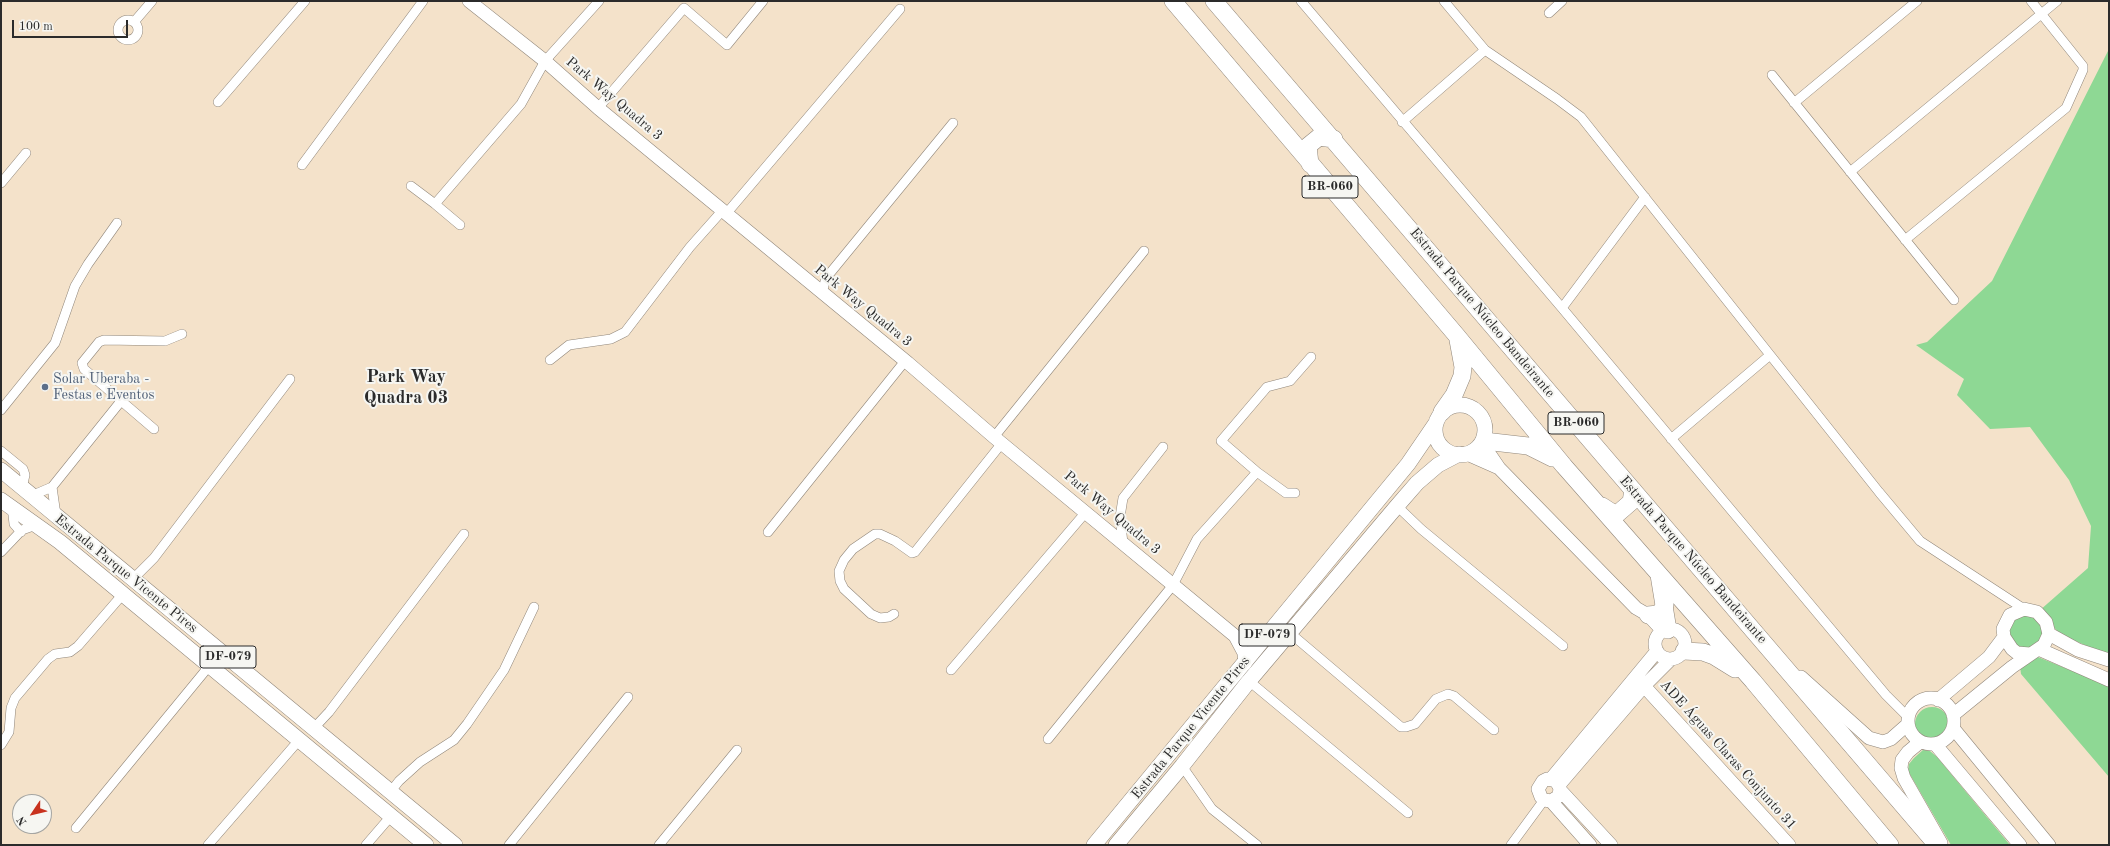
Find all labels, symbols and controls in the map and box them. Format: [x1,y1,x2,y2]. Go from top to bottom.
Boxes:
scale bar [14,12,130,38]
text: 100 m [19,21,53,33]
street label: Park Way Quadra 3 [562,54,666,144]
road number: BR-060 [1302,176,1358,198]
street label: Estrada Parque Núcleo Bandeirante [1406,225,1558,401]
street label: Park Way Quadra 3 [811,261,915,351]
district label: Park Way Quadra 03 [364,366,448,408]
place label: Solar Uberaba - Festas e Eventos [53,371,154,404]
marker: Solar Uberaba - Festas e Eventos [40,382,50,392]
road number: BR-060 [1548,412,1604,434]
street label: Park Way Quadra 3 [1060,468,1164,558]
street label: Estrada Parque Núcleo Bandeirante [1616,473,1770,647]
street label: Estrada Parque Vicente Pires [51,511,201,637]
road number: DF-079 [1239,624,1295,646]
road number: DF-079 [200,646,256,668]
street label: Estrada Parque Vicente Pires [1128,653,1254,803]
street label: ADE Águas Claras Conjunto 31 [1656,677,1800,833]
north arrow [12,794,52,834]
text: N [16,814,29,827]

